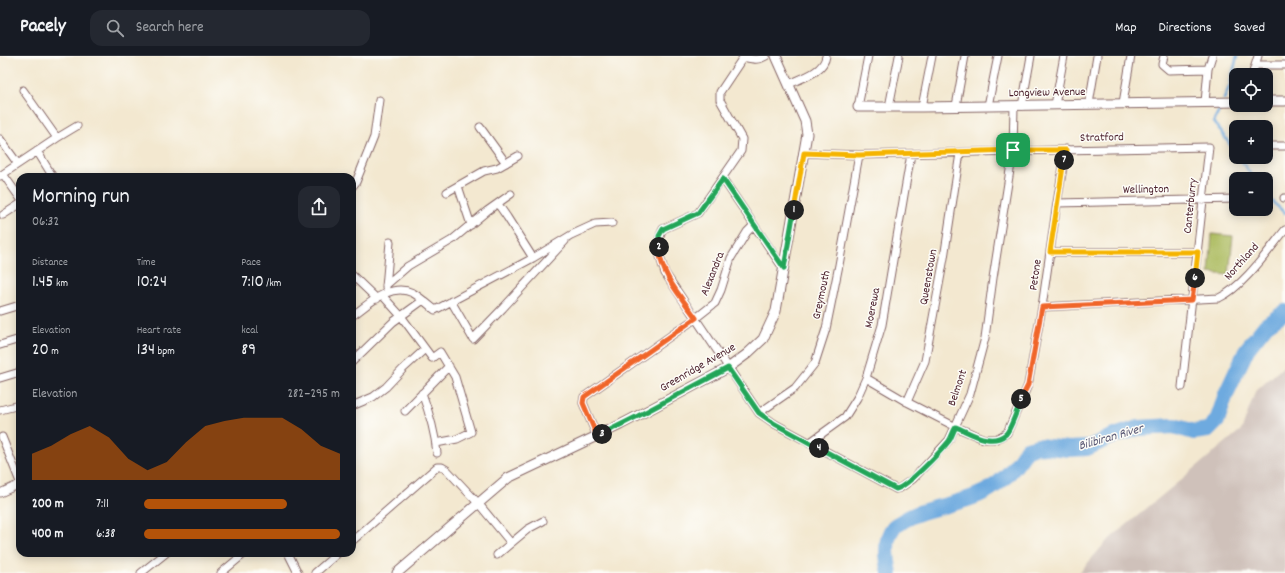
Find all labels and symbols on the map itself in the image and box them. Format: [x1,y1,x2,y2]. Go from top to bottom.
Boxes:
street label: Longview Avenue [1008,84,1086,102]
street label: Stratford [1080,129,1124,147]
pin [996,133,1030,167]
pin: 7 [1054,150,1074,170]
street label: Canterburry [1180,176,1202,234]
street label: Wellington [1123,181,1170,199]
pin: 1 [784,200,804,220]
pin: 2 [649,237,669,257]
street label: Northland [1221,239,1263,285]
street label: Queenstown [916,247,942,306]
street label: Alexandra [696,249,730,299]
street label: Petone [1025,258,1047,292]
pin: 6 [1185,268,1205,288]
street label: Greymouth [809,269,835,321]
street label: Moerewa [861,286,885,330]
street label: Greenridge Avenue [657,339,739,397]
street label: Belmont [944,367,972,408]
pin: 5 [1011,389,1031,409]
water label: Bilibiran River [1076,419,1148,456]
pin: 3 [592,424,612,444]
pin: 4 [809,438,829,458]

